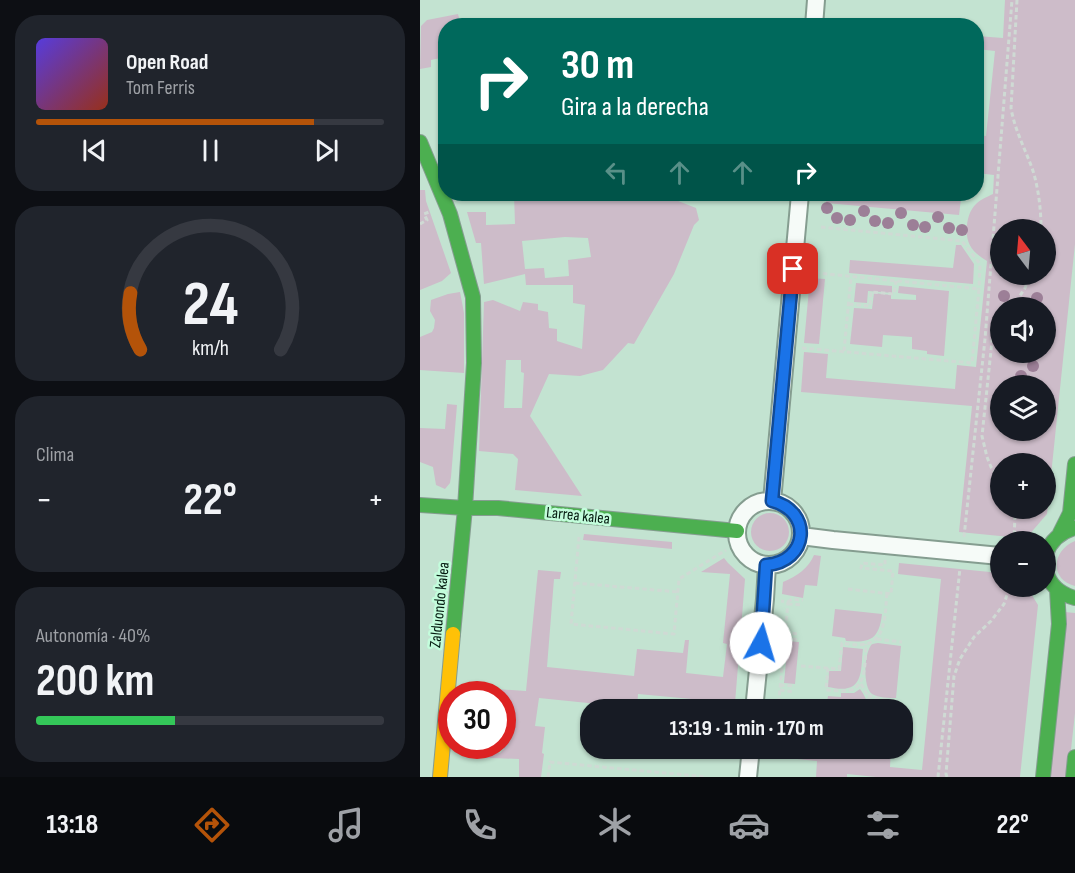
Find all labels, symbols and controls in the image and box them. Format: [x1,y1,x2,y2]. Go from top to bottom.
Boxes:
text: 30 m [561,40,634,91]
icon: right [462,42,540,120]
text: Open Road [126,49,208,76]
text: Tom Ferris [126,76,195,100]
text: Gira a la derecha [561,91,709,123]
icon: previous [78,134,111,167]
icon: pause [194,134,227,167]
icon: next [310,134,343,167]
icon: left [600,156,633,189]
icon: ahead [663,156,696,189]
icon: ahead [726,156,759,189]
icon: right [789,156,822,189]
north arrow [990,219,1056,285]
map controls [990,219,1056,597]
pin [767,243,818,294]
icon: arrive [776,252,809,285]
text: 24 [182,268,238,343]
button: sound [990,297,1056,363]
text: km/h [191,337,229,362]
button: layers [990,375,1056,441]
text: Clima [36,443,74,467]
button: + [990,453,1056,519]
text: 22° [183,473,237,528]
text: − [36,480,52,520]
text: + [368,480,384,520]
street label: Larrea kalea [545,503,611,529]
button: − [990,531,1056,597]
street label: Zalduondo kalea [426,561,454,649]
position arrow [729,611,793,675]
text: Autonomía · 40% [36,624,150,648]
text: 200 km [36,654,154,709]
speed limit sign: 30 [438,681,516,759]
text: 13:19 · 1 min · 170 m [669,715,824,742]
icon: directions [191,804,233,846]
icon: music [325,804,367,846]
icon: phone [459,804,501,846]
icon: climate [594,804,636,846]
icon: car [728,804,770,846]
icon: filters [862,804,904,846]
text: 13:18 [46,809,98,841]
text: 22° [997,809,1029,841]

